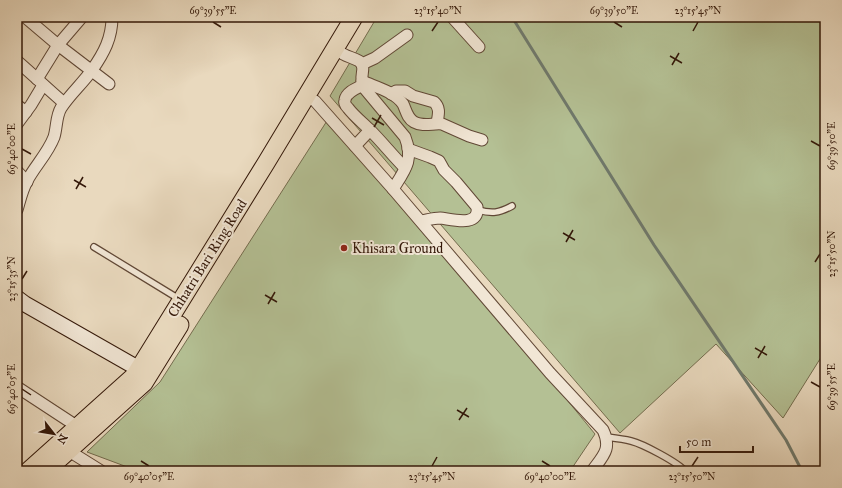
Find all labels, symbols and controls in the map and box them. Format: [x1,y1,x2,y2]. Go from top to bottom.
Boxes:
text: 69°39'55"E [189,5,237,17]
text: 23°15'40"N [414,5,463,17]
text: 69°39'50"E [590,5,638,17]
text: 23°15'45"N [675,5,722,17]
text: 69°39'50"E [826,122,838,170]
text: 69°40'00"E [6,123,18,175]
street label: Chhatri Bari Ring Road [164,196,251,320]
text: 23°15'50"N [826,230,838,278]
place label: Khisara Ground [352,240,443,257]
marker: Khisara Ground [339,243,349,253]
text: 23°15'35"N [6,256,18,302]
text: 69°39'55"E [826,363,838,411]
text: 69°40'05"E [6,364,18,414]
north arrow [34,414,74,454]
scale bar [680,428,753,454]
text: N [54,432,70,447]
text: 50 m [686,435,711,449]
text: 69°40'05"E [124,471,174,483]
text: 23°15'45"N [409,471,456,483]
text: 69°40'00"E [524,471,576,483]
text: 23°15'50"N [668,471,716,483]

